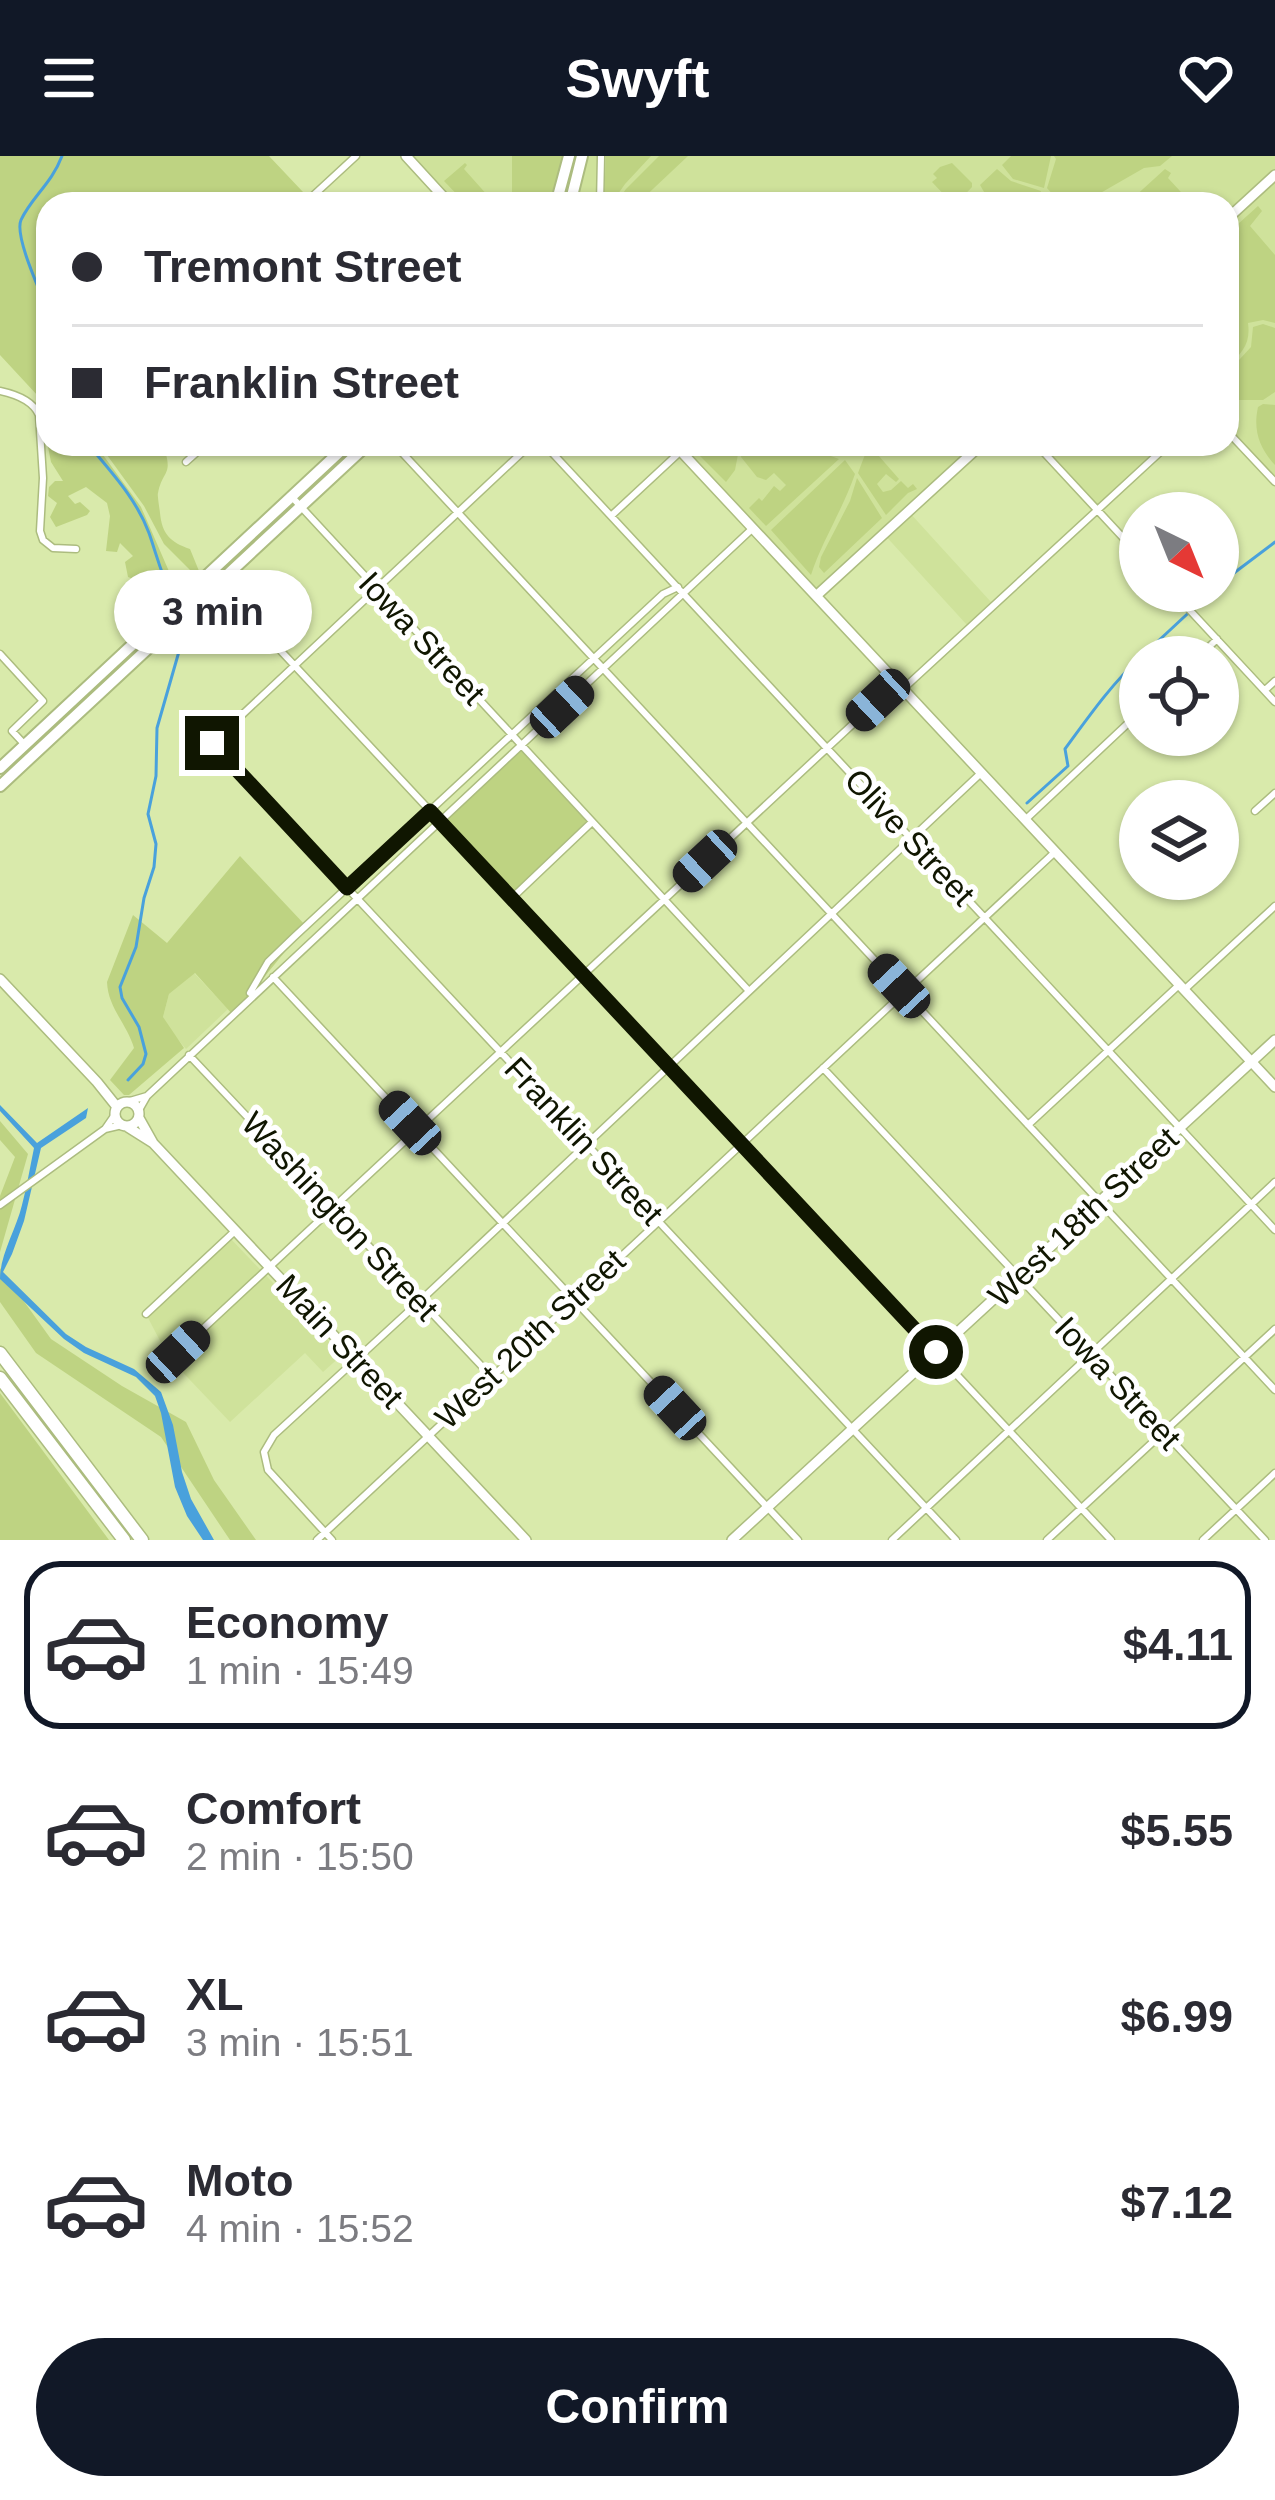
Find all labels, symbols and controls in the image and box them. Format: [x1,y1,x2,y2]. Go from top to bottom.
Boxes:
icon: menu [36,45,102,111]
icon: heart [1173,45,1239,111]
text: Swyft [565,48,710,108]
text: Tremont Street [144,241,462,292]
text: Franklin Street [144,357,459,408]
north arrow [1119,492,1239,612]
map controls [1119,492,1239,900]
street label: Iowa Street [352,564,492,712]
callout: 3 min [113,569,311,653]
text: 3 min [162,590,264,633]
button: locate [1119,636,1239,756]
car [839,662,917,738]
car [523,669,601,745]
route end [185,716,239,770]
street label: Olive Street [838,761,982,913]
button: layers [1119,780,1239,900]
car [666,823,744,899]
car [861,947,937,1025]
street label: Franklin Street [497,1050,671,1232]
car [372,1084,448,1162]
street label: Washington Street [234,1105,446,1327]
street label: West 18th Street [981,1120,1185,1314]
street label: West 20th Street [428,1242,632,1436]
street label: Main Street [269,1267,411,1415]
street label: Iowa Street [1048,1309,1188,1457]
car [139,1314,217,1390]
route start [909,1325,963,1379]
car [637,1369,713,1447]
icon: car [42,1591,150,1699]
text: Economy [186,1597,389,1648]
text: $4.11 [1123,1619,1233,1670]
text: 1 min · 15:49 [186,1649,414,1692]
icon: car [42,1777,150,1885]
text: Comfort [186,1783,361,1834]
text: $5.55 [1120,1805,1233,1856]
text: 2 min · 15:50 [186,1835,414,1878]
icon: car [42,1963,150,2071]
text: XL [186,1969,244,2020]
text: $6.99 [1120,1991,1233,2042]
text: 3 min · 15:51 [186,2021,414,2064]
icon: car [42,2149,150,2257]
text: Moto [186,2155,293,2206]
text: $7.12 [1120,2177,1233,2228]
text: 4 min · 15:52 [186,2207,414,2250]
button: Confirm [36,2338,1239,2476]

